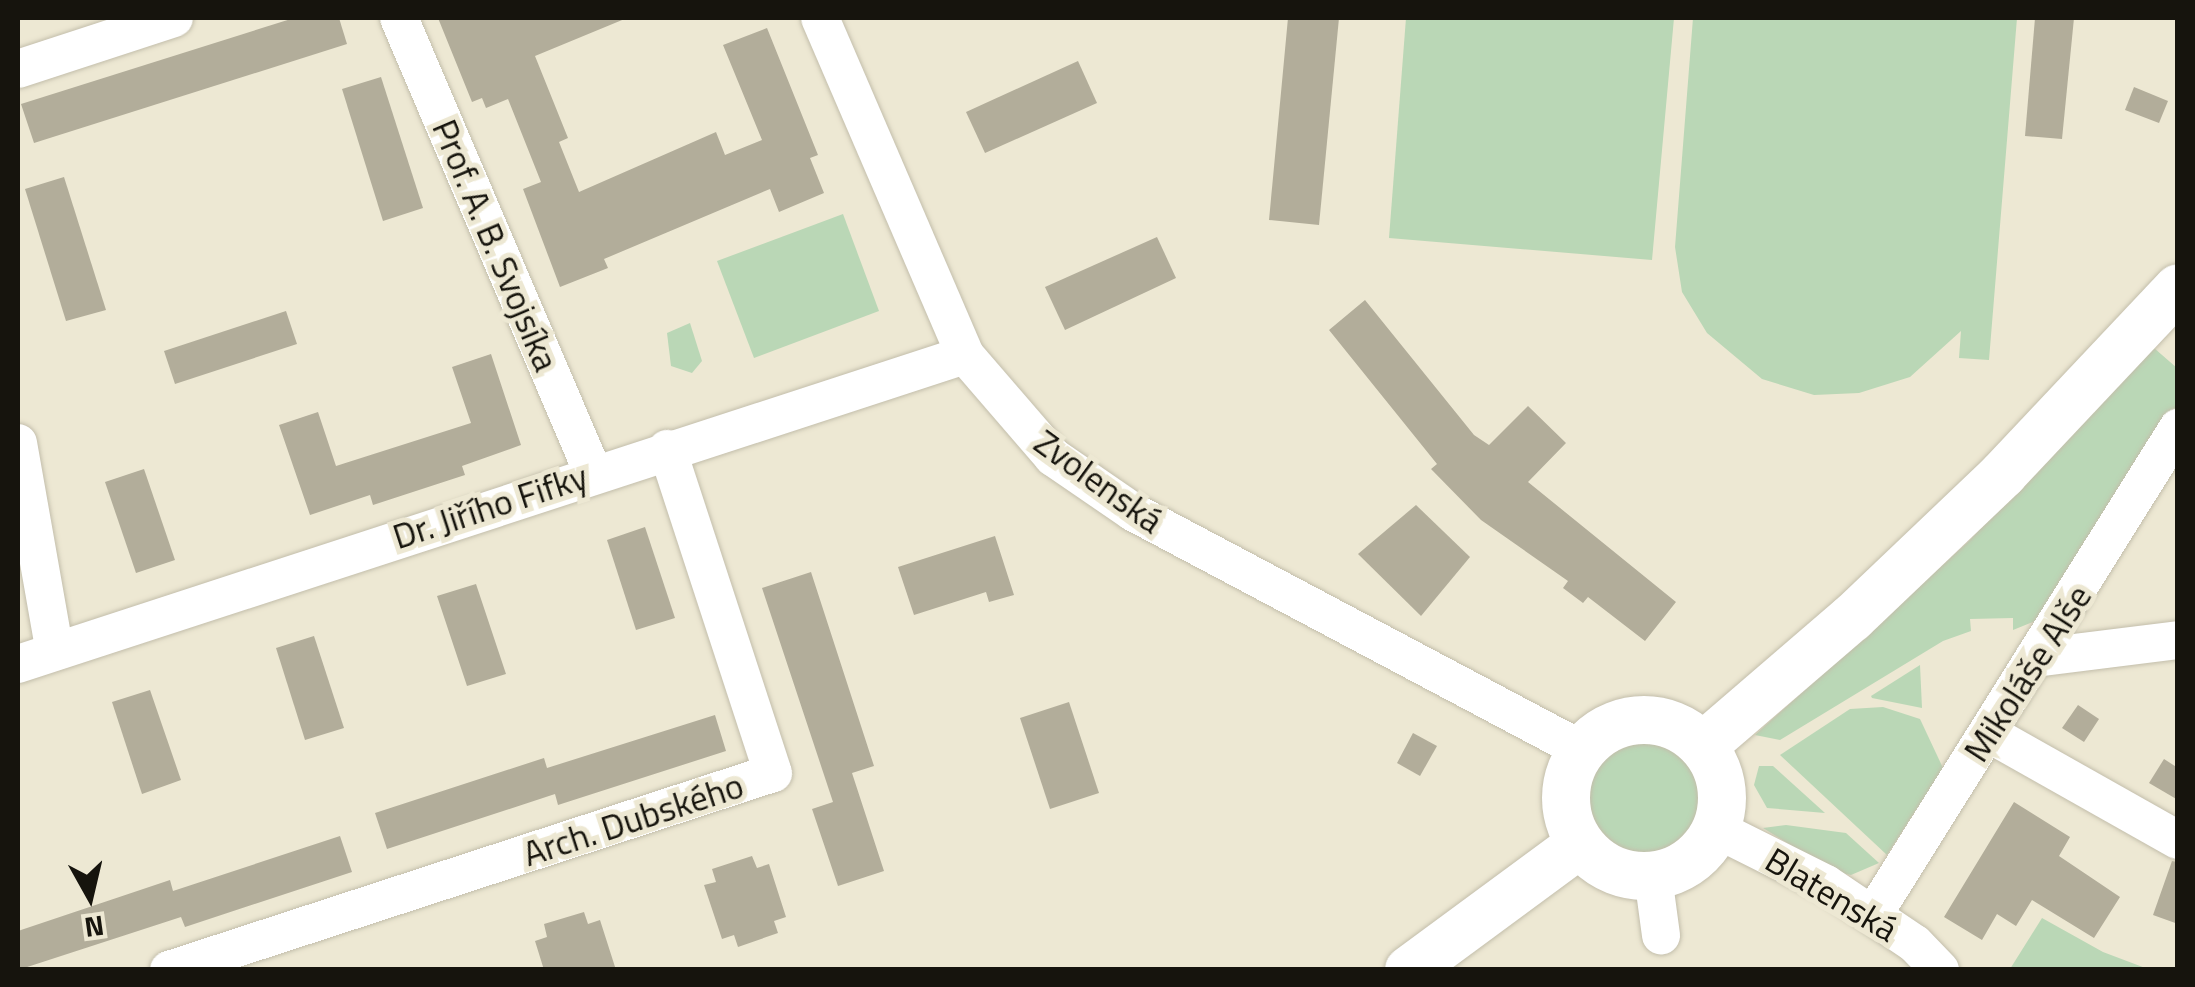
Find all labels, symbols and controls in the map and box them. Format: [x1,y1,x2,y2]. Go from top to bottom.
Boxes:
street label: Prof. A. B. Svojsíka [424,113,568,377]
street label: Zvolenská [1027,420,1171,542]
street label: Dr. Jiřího Fifky [387,455,593,557]
street label: Mikoláše Alše [1954,577,2100,769]
street label: Arch. Dubského [518,764,748,874]
street label: Blatenská [1758,838,1906,950]
north arrow [40,847,140,947]
text: N [82,905,107,950]

